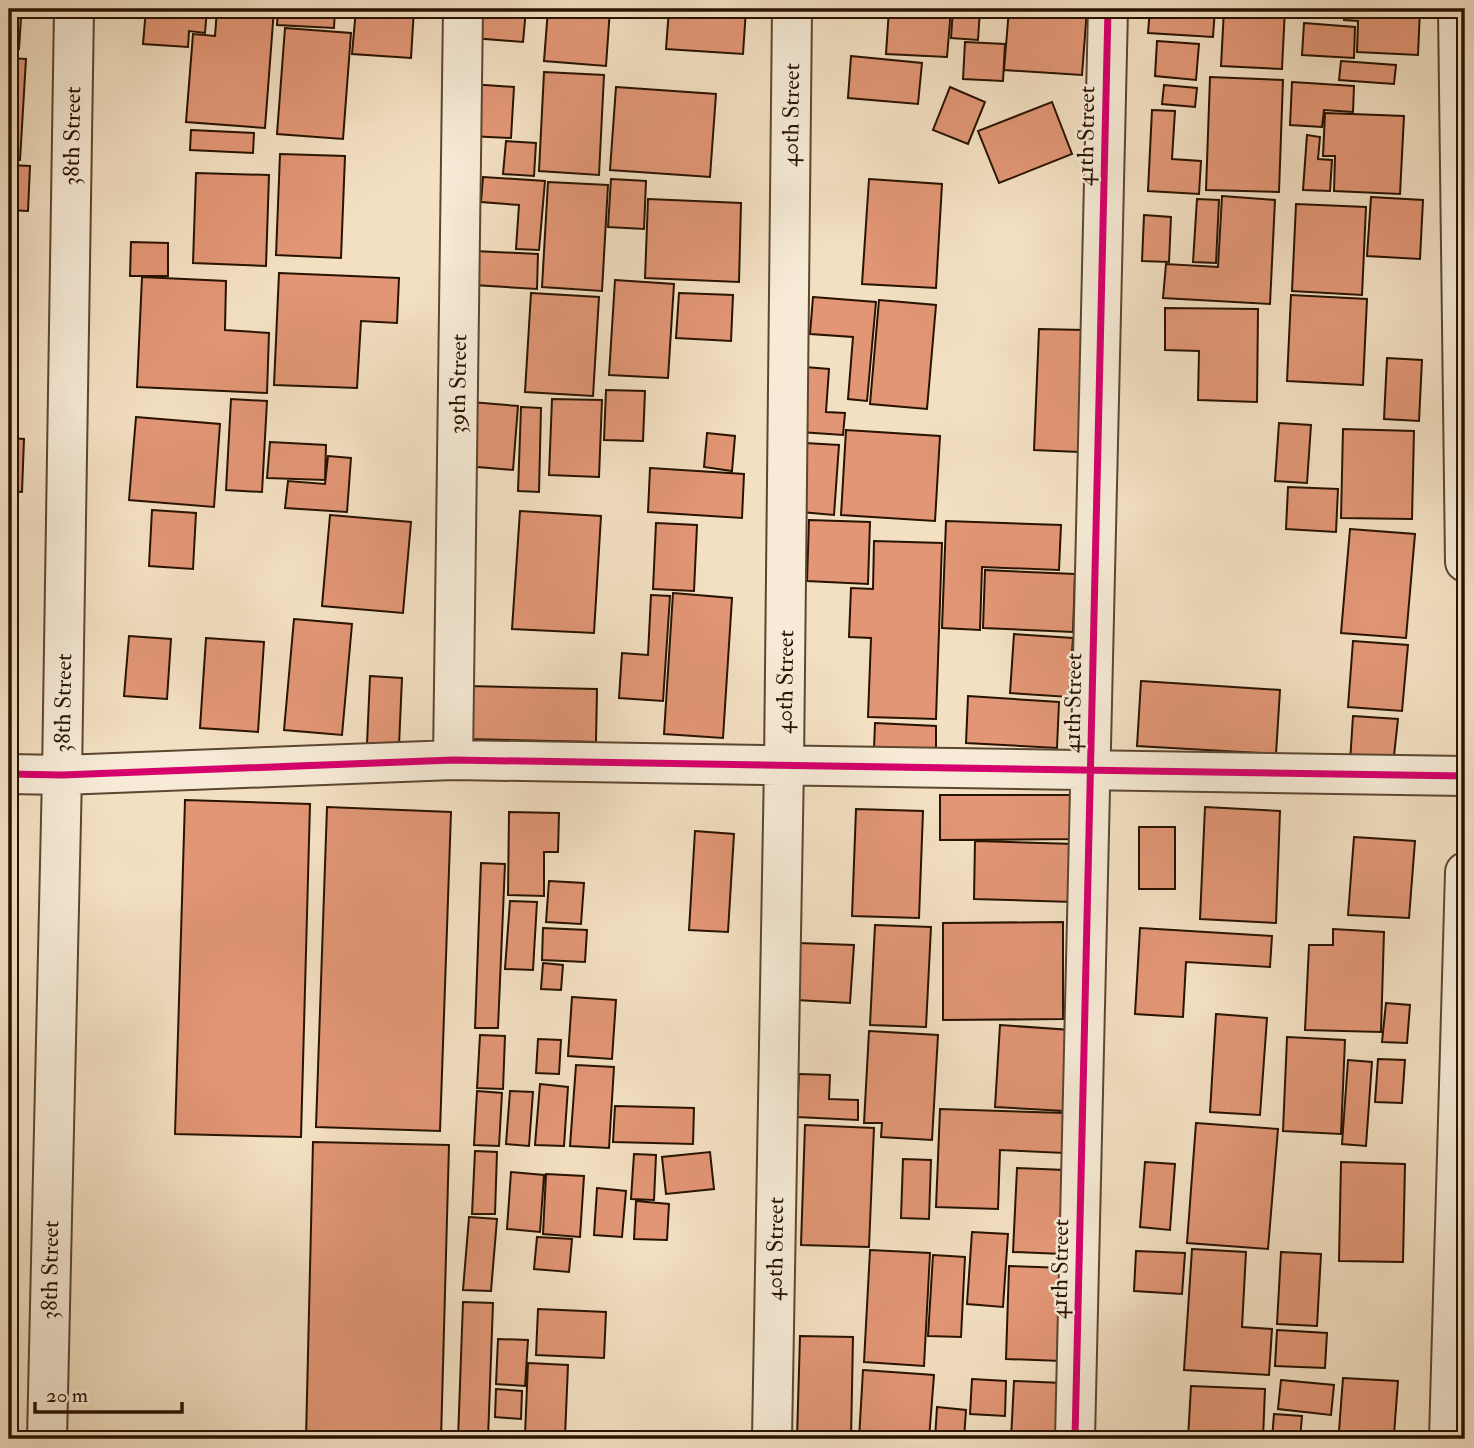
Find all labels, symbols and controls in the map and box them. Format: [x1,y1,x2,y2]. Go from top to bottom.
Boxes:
street label: 40th Street [776,63,806,167]
street label: 38th Street [57,86,87,186]
street label: 41th Street [1071,86,1101,186]
street label: 39th Street [443,334,473,434]
street label: 40th Street [770,630,800,734]
street label: 38th Street [48,653,78,753]
street label: 41th Street [1058,653,1088,753]
street label: 40th Street [760,1197,790,1301]
street label: 41th Street [1045,1219,1075,1319]
street label: 38th Street [35,1220,65,1320]
scale bar [35,1371,182,1415]
text: 20 m [46,1382,88,1409]

